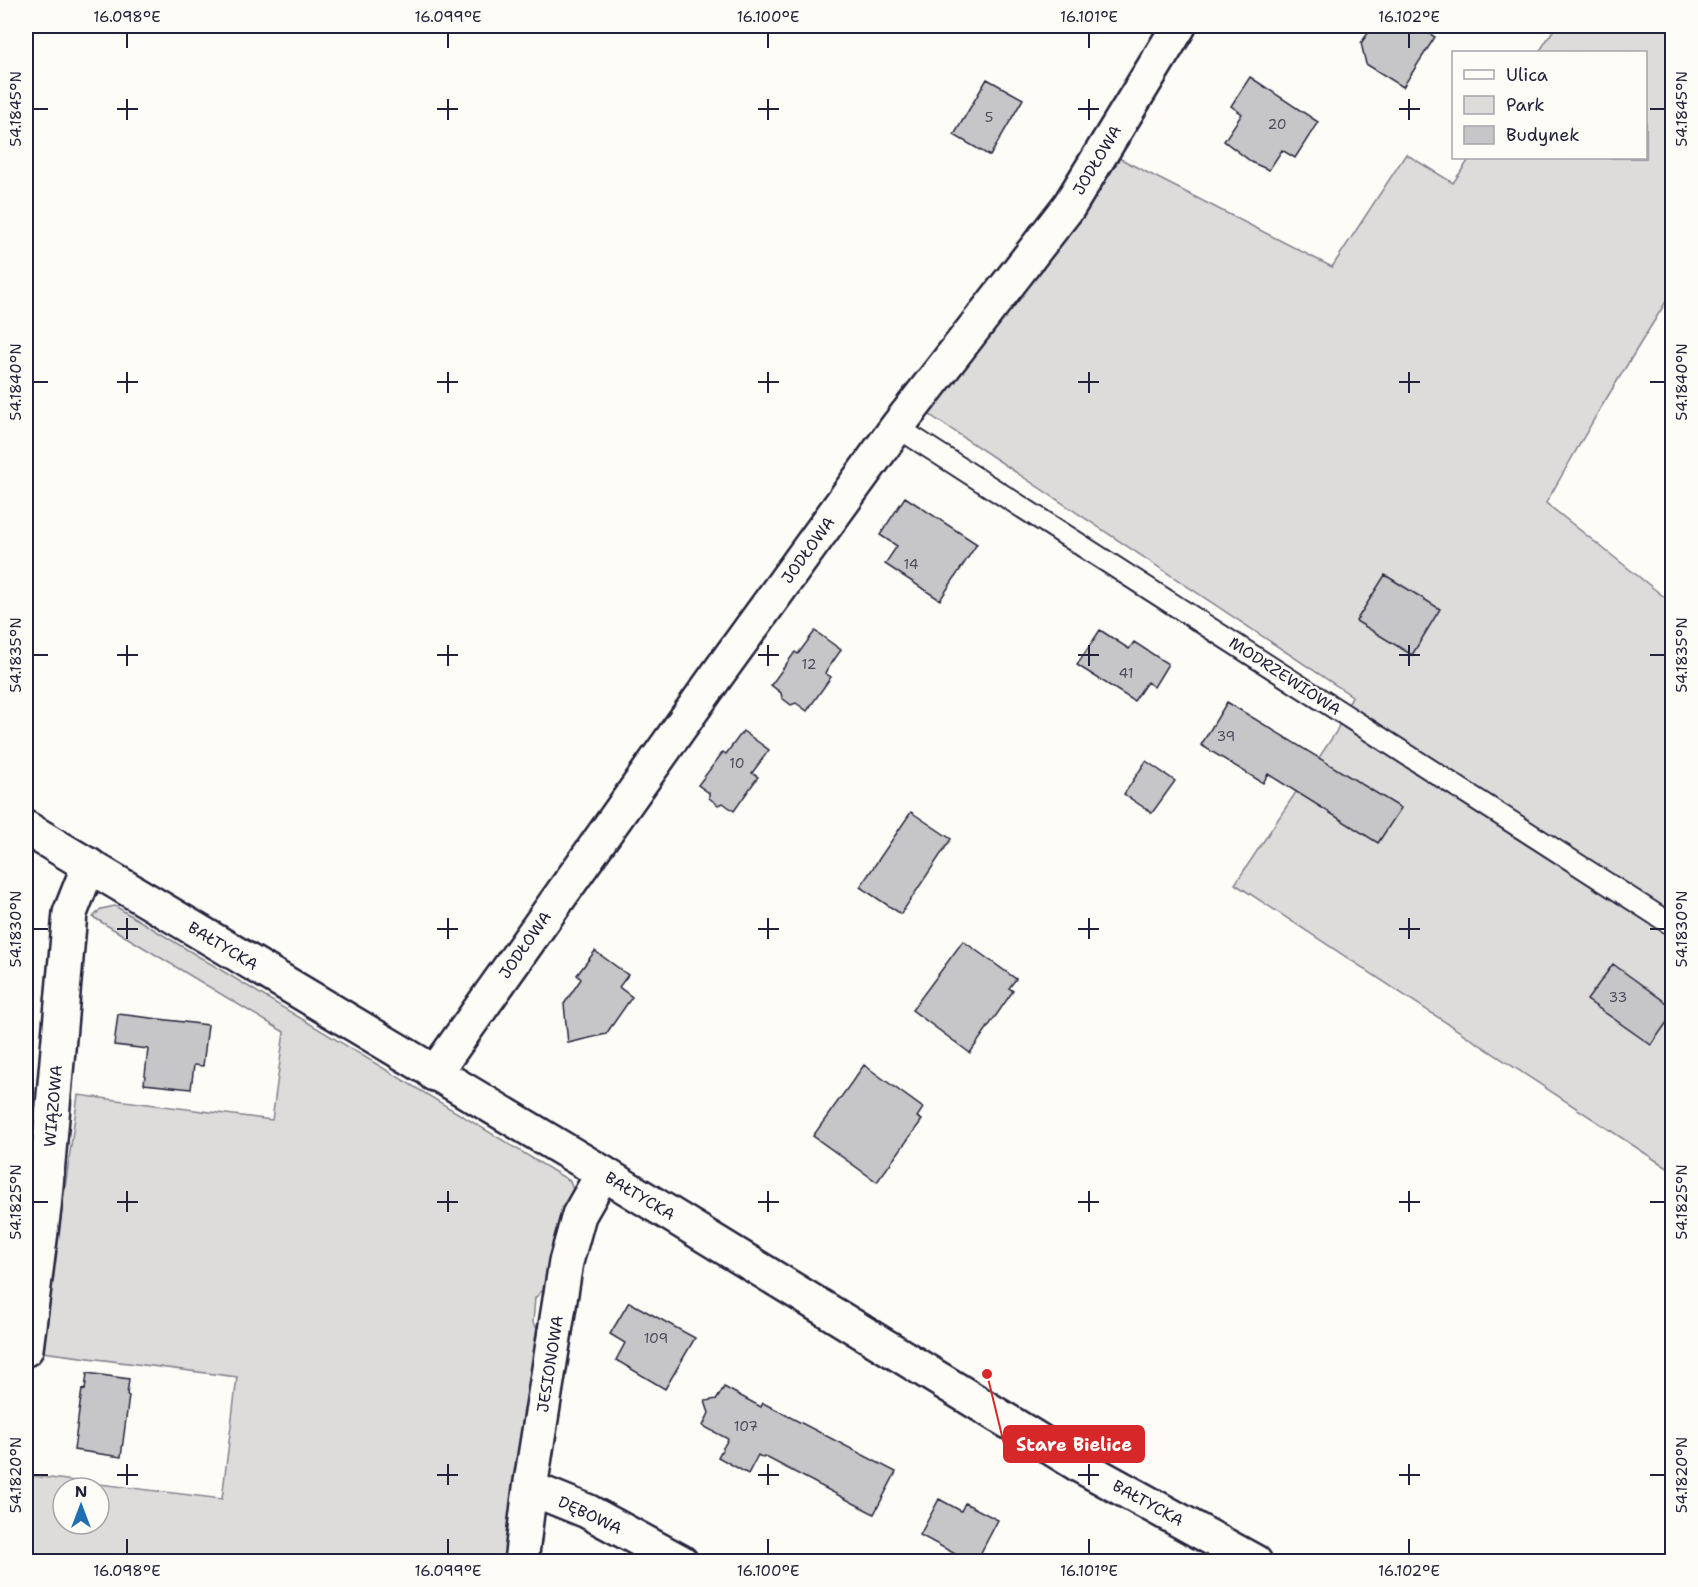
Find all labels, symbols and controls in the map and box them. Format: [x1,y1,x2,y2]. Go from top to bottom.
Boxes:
text: 16.098°E [93,7,161,27]
text: 16.099°E [414,7,482,27]
text: 16.100°E [737,7,799,27]
text: 16.101°E [1060,7,1118,27]
text: 16.102°E [1378,7,1440,27]
legend [1452,51,1647,159]
text: Ulica [1506,63,1548,87]
text: 54.1845°N [6,71,26,147]
text: 54.1845°N [1672,71,1692,147]
text: Park [1506,93,1545,117]
house number: 5 [985,108,993,126]
house number: 20 [1267,115,1287,133]
street label: JODŁOWA [1068,121,1126,199]
text: Budynek [1506,123,1580,147]
text: 54.1840°N [6,343,26,421]
text: 54.1840°N [1672,343,1692,421]
street label: JODŁOWA [777,512,839,588]
house number: 14 [903,555,919,573]
text: 54.1835°N [6,617,26,693]
text: 54.1835°N [1672,617,1692,693]
street label: MODRZEWIOWA [1225,632,1345,720]
house number: 12 [802,655,816,673]
house number: 41 [1119,664,1133,682]
house number: 39 [1217,727,1235,745]
house number: 10 [729,754,745,772]
text: 54.1830°N [6,891,26,967]
text: 54.1830°N [1672,891,1692,967]
street label: JODŁOWA [494,907,556,983]
street label: BAŁTYCKA [184,917,262,975]
house number: 33 [1609,988,1627,1006]
street label: WIĄZOWA [39,1064,67,1148]
text: 54.1825°N [6,1164,26,1240]
text: 54.1825°N [1672,1164,1692,1240]
street label: BAŁTYCKA [601,1167,679,1225]
street label: JESIONOWA [532,1314,568,1414]
house number: 109 [644,1329,668,1347]
house number: 107 [734,1417,758,1435]
callout: Stare Bielice [1004,1426,1144,1462]
text: Stare Bielice [1016,1433,1132,1457]
text: 54.1820°N [6,1437,26,1513]
text: 54.1820°N [1672,1437,1692,1513]
street label: BAŁTYCKA [1109,1475,1187,1531]
north arrow [51,1476,111,1536]
text: N [75,1481,87,1502]
street label: DĘBOWA [555,1491,625,1539]
text: 16.098°E [93,1561,161,1581]
text: 16.099°E [414,1561,482,1581]
text: 16.100°E [737,1561,799,1581]
text: 16.101°E [1060,1561,1118,1581]
text: 16.102°E [1378,1561,1440,1581]

